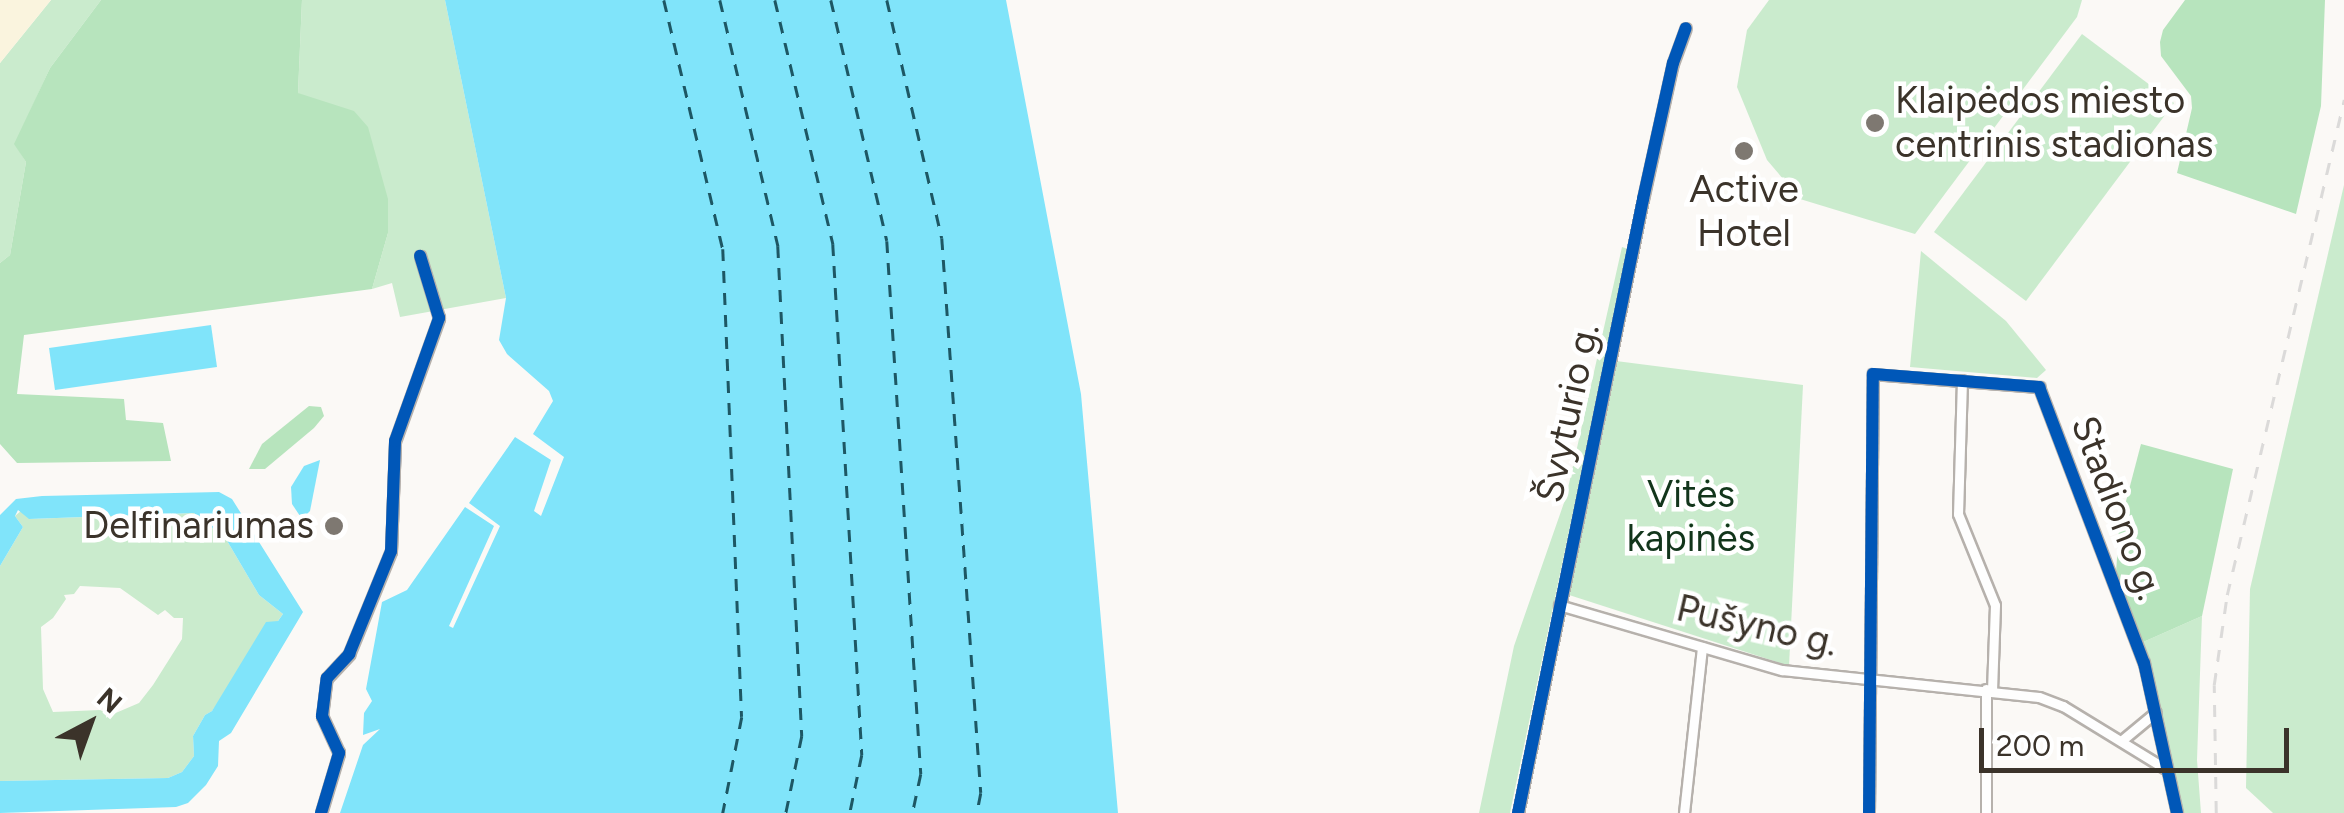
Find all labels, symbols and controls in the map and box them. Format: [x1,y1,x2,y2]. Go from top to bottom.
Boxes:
place label: Klaipėdos miesto centrinis stadionas [1895,78,2213,168]
marker: Klaipėdos miesto centrinis stadionas [1864,112,1886,134]
marker: Active Hotel [1733,140,1755,162]
place label: Active Hotel [1689,167,1799,256]
street label: Švyturio g. [1527,319,1609,507]
street label: Stadiono g. [2061,410,2173,606]
park label: Vitės kapinės [1627,472,1755,562]
place label: Delfinariumas [83,503,314,549]
marker: Delfinariumas [323,515,345,537]
street label: Pušyno g. [1672,585,1842,667]
north arrow [40,673,140,773]
text: N [90,680,129,720]
scale bar [1984,708,2294,770]
text: 200 m [1996,727,2084,764]

